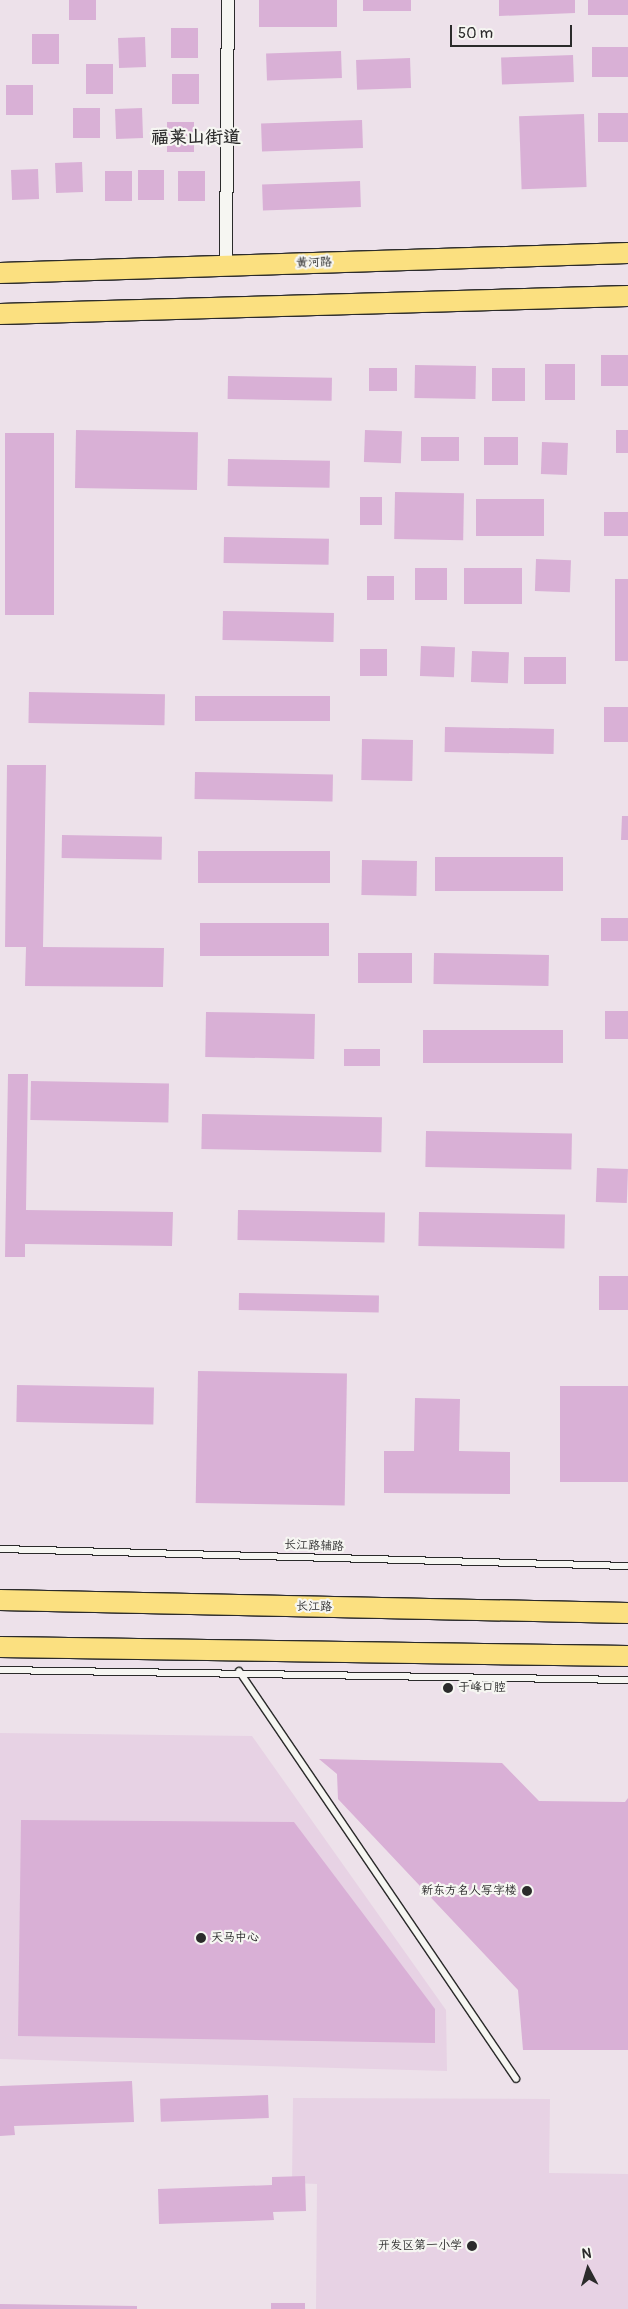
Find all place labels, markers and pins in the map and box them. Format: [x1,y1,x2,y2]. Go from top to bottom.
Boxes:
place label: 于峰口腔 [458,1681,506,1695]
marker: 于峰口腔 [442,1682,454,1694]
place label: 新东方名人写字楼 [421,1884,517,1898]
marker: 新东方名人写字楼 [521,1885,533,1897]
place label: 天马中心 [211,1931,259,1945]
marker: 天马中心 [195,1932,207,1944]
place label: 开发区第一小学 [378,2239,462,2253]
marker: 开发区第一小学 [466,2240,478,2252]

